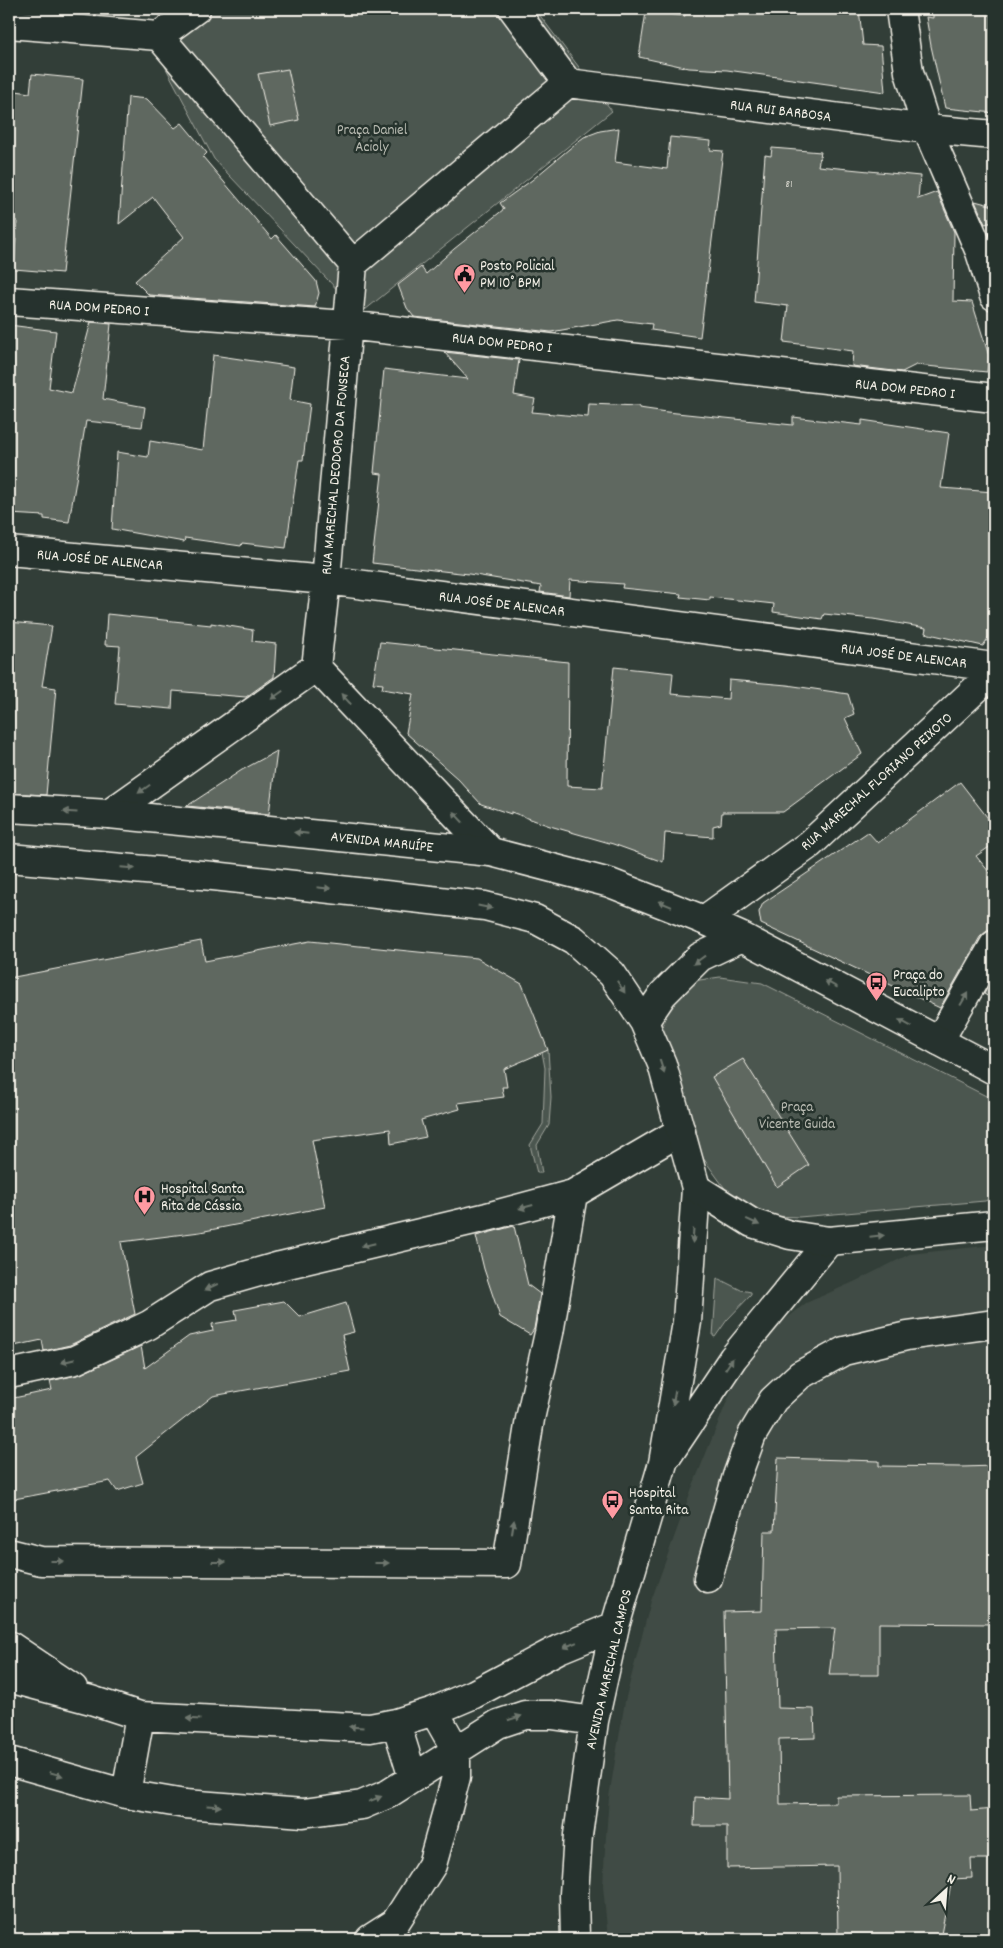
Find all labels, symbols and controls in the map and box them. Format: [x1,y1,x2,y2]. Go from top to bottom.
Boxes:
street label: RUA RUI BARBOSA [729,95,833,129]
park label: Praça Daniel Acioly [337,120,408,159]
house number: 81 [785,176,793,193]
place label: Posto Policial PM 10˚ BPM [480,256,555,295]
public building icon: Posto Policial PM 10˚ BPM [452,262,476,293]
street label: RUA DOM PEDRO I [48,295,150,323]
street label: RUA DOM PEDRO I [451,328,553,360]
street label: RUA MARECHAL DEODORO DA FONSECA [316,355,358,576]
street label: RUA DOM PEDRO I [854,374,956,406]
street label: RUA JOSÉ DE ALENCAR [36,545,164,577]
street label: RUA JOSÉ DE ALENCAR [438,586,566,624]
street label: RUA JOSÉ DE ALENCAR [840,638,968,676]
one-way arrow [270,690,284,700]
one-way arrow [340,693,352,705]
street label: RUA MARECHAL FLORIANO PEIXOTO [796,708,958,857]
one-way arrow [137,784,151,794]
one-way arrow [61,807,77,815]
one-way arrow [452,811,464,823]
street label: AVENIDA MARUÍPE [329,827,434,859]
one-way arrow [293,829,309,837]
one-way arrow [120,864,136,872]
one-way arrow [316,884,332,892]
one-way arrow [658,900,672,908]
one-way arrow [478,903,494,911]
one-way arrow [693,954,706,965]
place label: Praça do Eucalipto [893,965,945,1004]
bus stop icon: Praça do Eucalipto [865,971,889,1002]
one-way arrow [616,980,626,994]
one-way arrow [824,980,838,988]
one-way arrow [959,992,968,1005]
one-way arrow [897,1019,912,1027]
one-way arrow [659,1060,667,1075]
park label: Praça Vicente Guida [759,1097,836,1136]
place label: Hospital Santa Rita de Cássia [161,1179,245,1218]
hospital icon: Hospital Santa Rita de Cássia [133,1185,157,1216]
one-way arrow [518,1203,534,1211]
one-way arrow [746,1219,760,1227]
one-way arrow [689,1229,697,1245]
one-way arrow [869,1232,885,1240]
one-way arrow [361,1241,376,1249]
one-way arrow [204,1284,218,1292]
one-way arrow [60,1357,75,1365]
one-way arrow [724,1357,734,1371]
one-way arrow [670,1390,678,1406]
place label: Hospital Santa Rita [629,1483,689,1522]
bus stop icon: Hospital Santa Rita [601,1489,625,1520]
one-way arrow [509,1519,517,1535]
one-way arrow [49,1557,65,1565]
one-way arrow [211,1558,227,1566]
one-way arrow [374,1559,390,1567]
street label: AVENIDA MARECHAL CAMPOS [581,1587,639,1752]
one-way arrow [563,1641,578,1649]
one-way arrow [508,1714,523,1722]
one-way arrow [185,1715,201,1723]
one-way arrow [347,1723,363,1731]
one-way arrow [48,1771,63,1779]
one-way arrow [368,1795,382,1803]
one-way arrow [207,1803,223,1811]
north arrow [920,1866,970,1916]
text: N [943,1870,958,1891]

